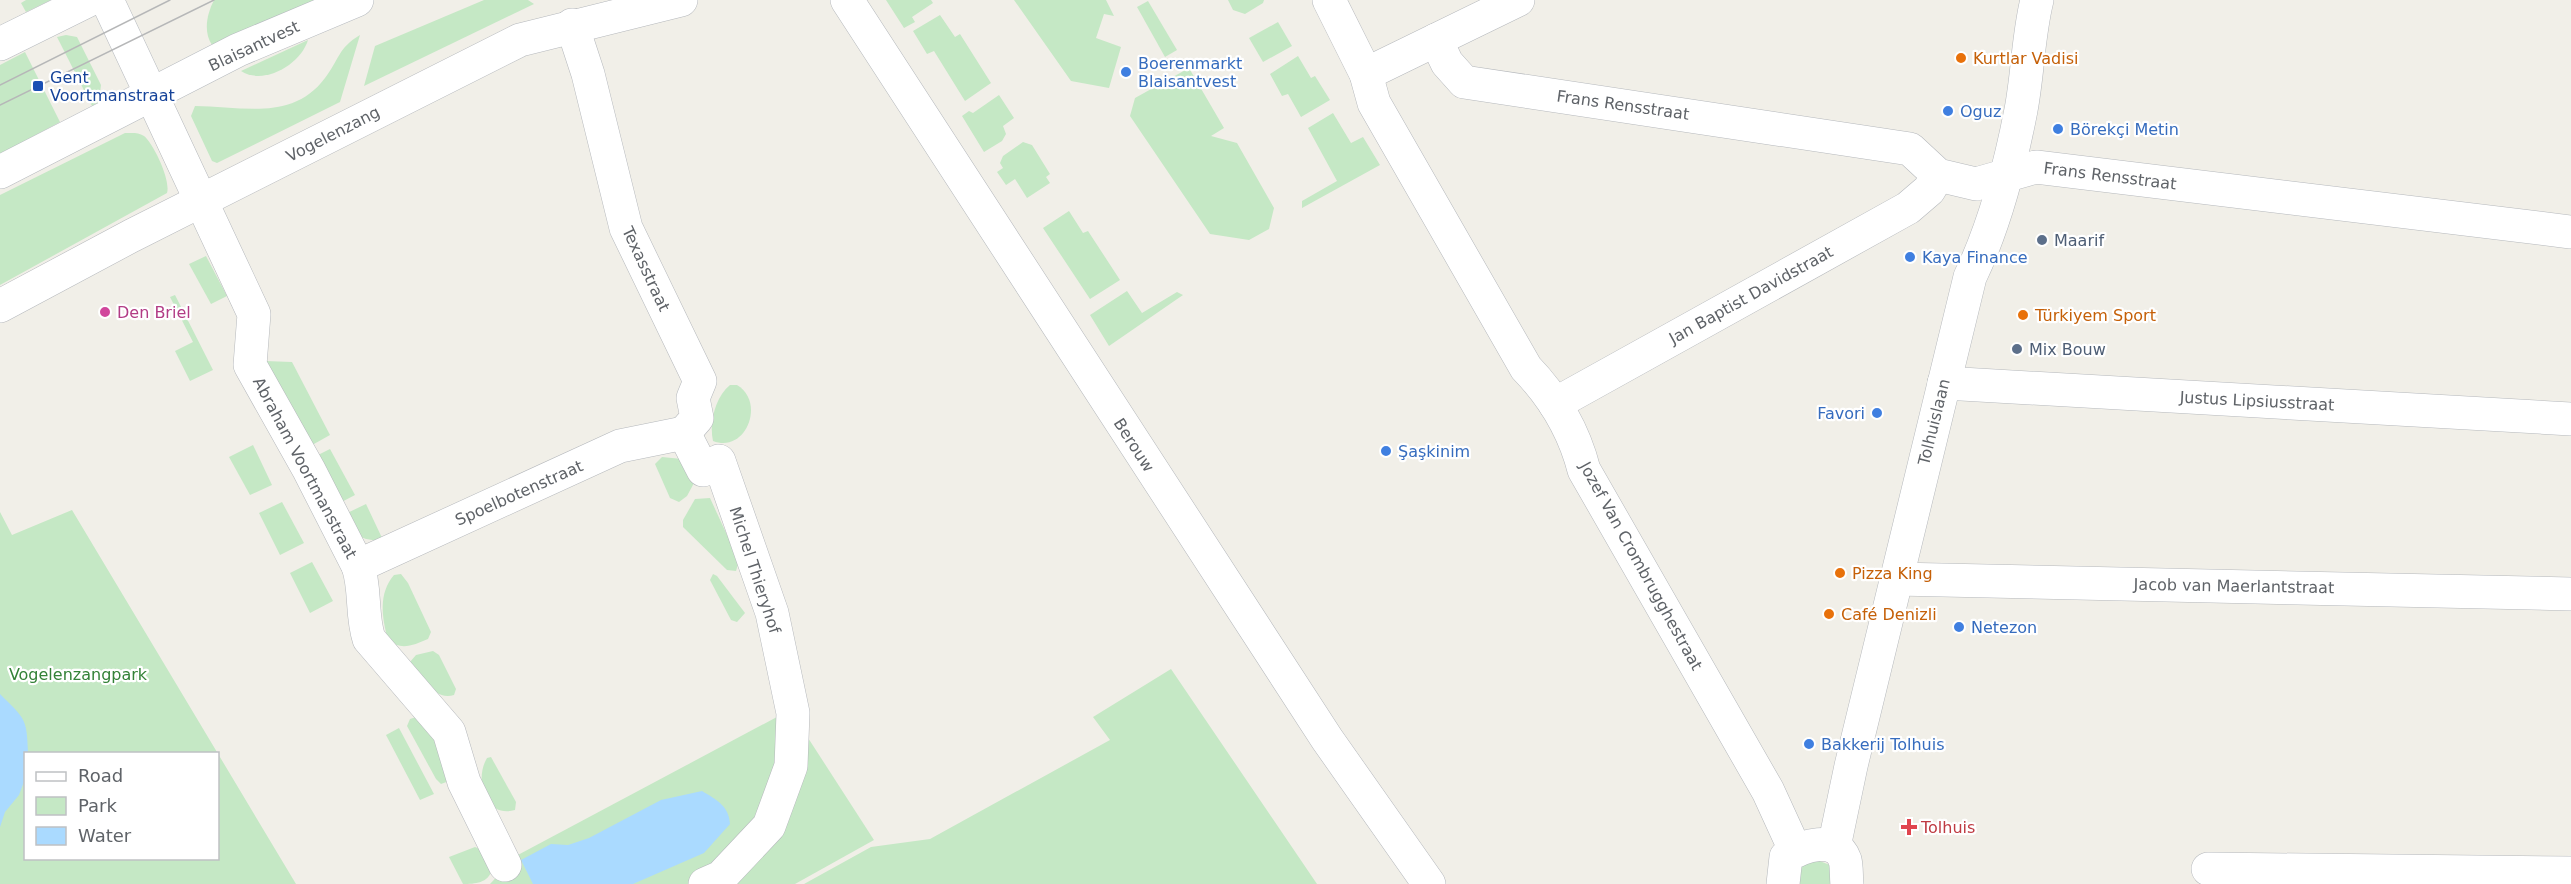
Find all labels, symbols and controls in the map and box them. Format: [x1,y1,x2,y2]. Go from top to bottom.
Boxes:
street label: Blaisantvest [206,17,302,75]
place label: Kurtlar Vadisi [1973,49,2079,68]
marker: Kurtlar Vadisi [1954,51,1968,65]
place label: Boerenmarkt Blaisantvest [1138,54,1242,91]
marker: Boerenmarkt Blaisantvest [1119,65,1133,79]
place label: Gent Voortmanstraat [50,68,175,105]
marker: Gent Voortmanstraat [31,79,45,93]
street label: Frans Rensstraat [1555,86,1691,124]
street label: Vogelenzang [283,102,383,166]
place label: Oguz [1960,102,2001,121]
marker: Oguz [1941,104,1955,118]
place label: Börekçi Metin [2070,120,2179,139]
marker: Börekçi Metin [2051,122,2065,136]
street label: Frans Rensstraat [2042,158,2178,194]
street label: Texasstraat [618,223,674,314]
place label: Maarif [2054,231,2104,250]
marker: Maarif [2035,233,2049,247]
street label: Jan Baptist Davidstraat [1665,242,1836,348]
place label: Kaya Finance [1922,248,2028,267]
marker: Kaya Finance [1903,250,1917,264]
place label: Den Briel [117,303,191,322]
marker: Den Briel [98,305,112,319]
place label: Türkiyem Sport [2034,306,2156,325]
marker: Türkiyem Sport [2016,308,2030,322]
place label: Mix Bouw [2029,340,2106,359]
marker: Mix Bouw [2010,342,2024,356]
street label: Abraham Voortmanstraat [249,374,361,562]
street label: Tolhuislaan [1914,377,1954,468]
street label: Justus Lipsiusstraat [2178,387,2335,415]
place label: Favori [1817,404,1865,423]
marker: Favori [1870,406,1884,420]
street label: Berouw [1110,415,1158,475]
place label: Şaşkinim [1398,442,1470,461]
marker: Şaşkinim [1379,444,1393,458]
street label: Spoelbotenstraat [452,456,586,530]
street label: Jozef Van Crombrugghestraat [1575,458,1706,673]
street label: Michel Thieryhof [726,504,785,636]
place label: Pizza King [1852,564,1933,583]
marker: Pizza King [1833,566,1847,580]
street label: Jacob van Maerlantstraat [2133,575,2334,597]
place label: Café Denizli [1841,605,1937,624]
marker: Café Denizli [1822,607,1836,621]
place label: Netezon [1971,618,2037,637]
marker: Netezon [1952,620,1966,634]
park label: Vogelenzangpark [9,665,148,684]
place label: Bakkerij Tolhuis [1821,735,1945,754]
marker: Bakkerij Tolhuis [1802,737,1816,751]
legend [24,752,219,860]
text: Road [78,765,123,786]
text: Park [78,795,117,816]
place label: Tolhuis [1920,818,1975,837]
marker: Tolhuis [1902,820,1916,834]
text: Water [78,825,132,846]

